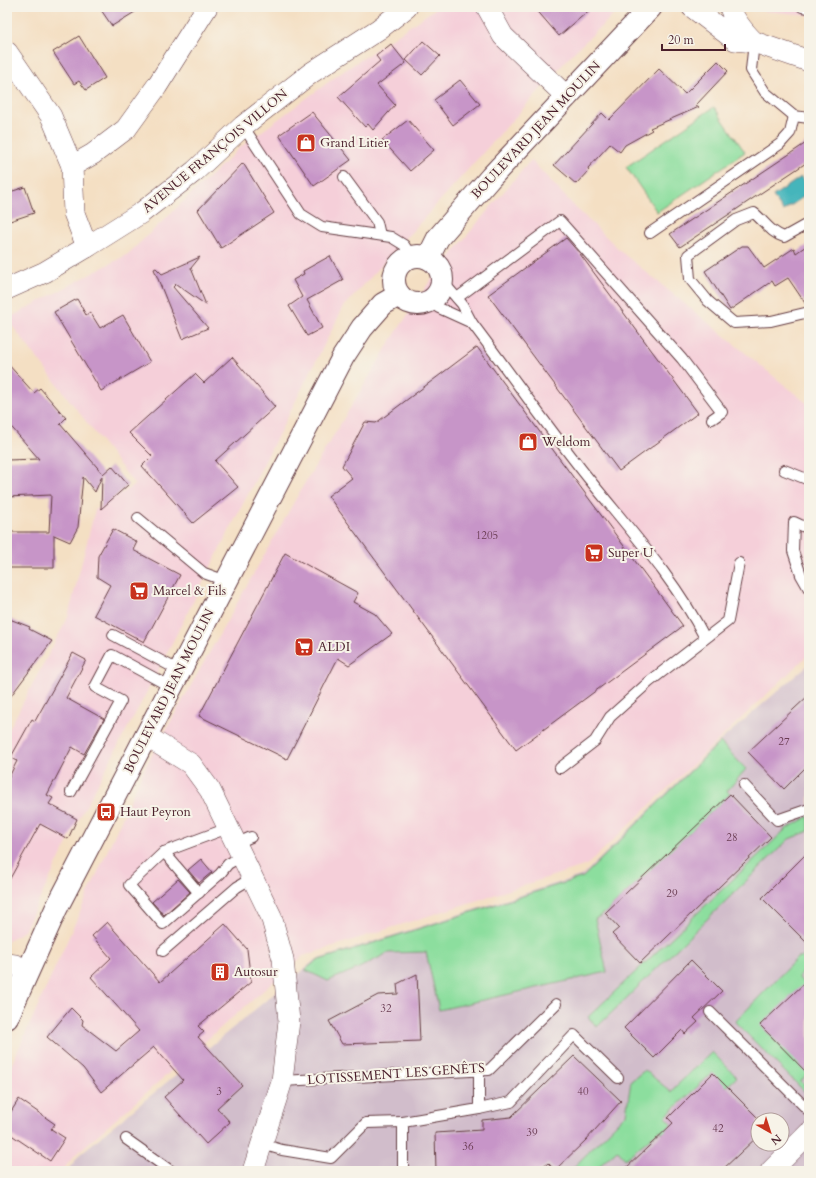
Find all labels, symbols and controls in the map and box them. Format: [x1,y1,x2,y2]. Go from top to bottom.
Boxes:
scale bar [662,26,725,52]
text: 20 m [668,32,695,48]
street label: BOULEVARD JEAN MOULIN [467,57,605,203]
street label: AVENUE FRANÇOIS VILLON [139,85,291,217]
shop icon: Grand Litier [295,132,317,154]
place label: Grand Litier [320,134,389,152]
shop icon: Weldom [517,431,539,453]
place label: Weldom [541,433,591,451]
house number: 1205 [476,528,498,543]
supermarket icon: Super U [583,542,605,564]
place label: Super U [608,544,654,562]
supermarket icon: Marcel & Fils [128,580,150,602]
place label: Marcel & Fils [153,582,226,600]
street label: BOULEVARD JEAN MOULIN [120,606,218,776]
supermarket icon: ALDI [293,636,315,658]
place label: ALDI [318,638,350,656]
house number: 27 [778,734,790,749]
bus stop icon: Haut Peyron [95,801,117,823]
place label: Haut Peyron [120,803,191,821]
house number: 28 [726,830,738,845]
house number: 29 [666,886,678,901]
building icon: Autosur [209,961,231,983]
place label: Autosur [234,963,278,981]
house number: 32 [380,1001,392,1016]
street label: LOTISSEMENT LES GENÊTS [307,1059,485,1089]
house number: 3 [216,1084,222,1099]
house number: 40 [577,1084,589,1099]
north arrow [750,1112,790,1152]
house number: 42 [712,1121,724,1136]
house number: 39 [526,1125,538,1140]
text: N [767,1131,784,1149]
house number: 36 [462,1139,474,1154]

